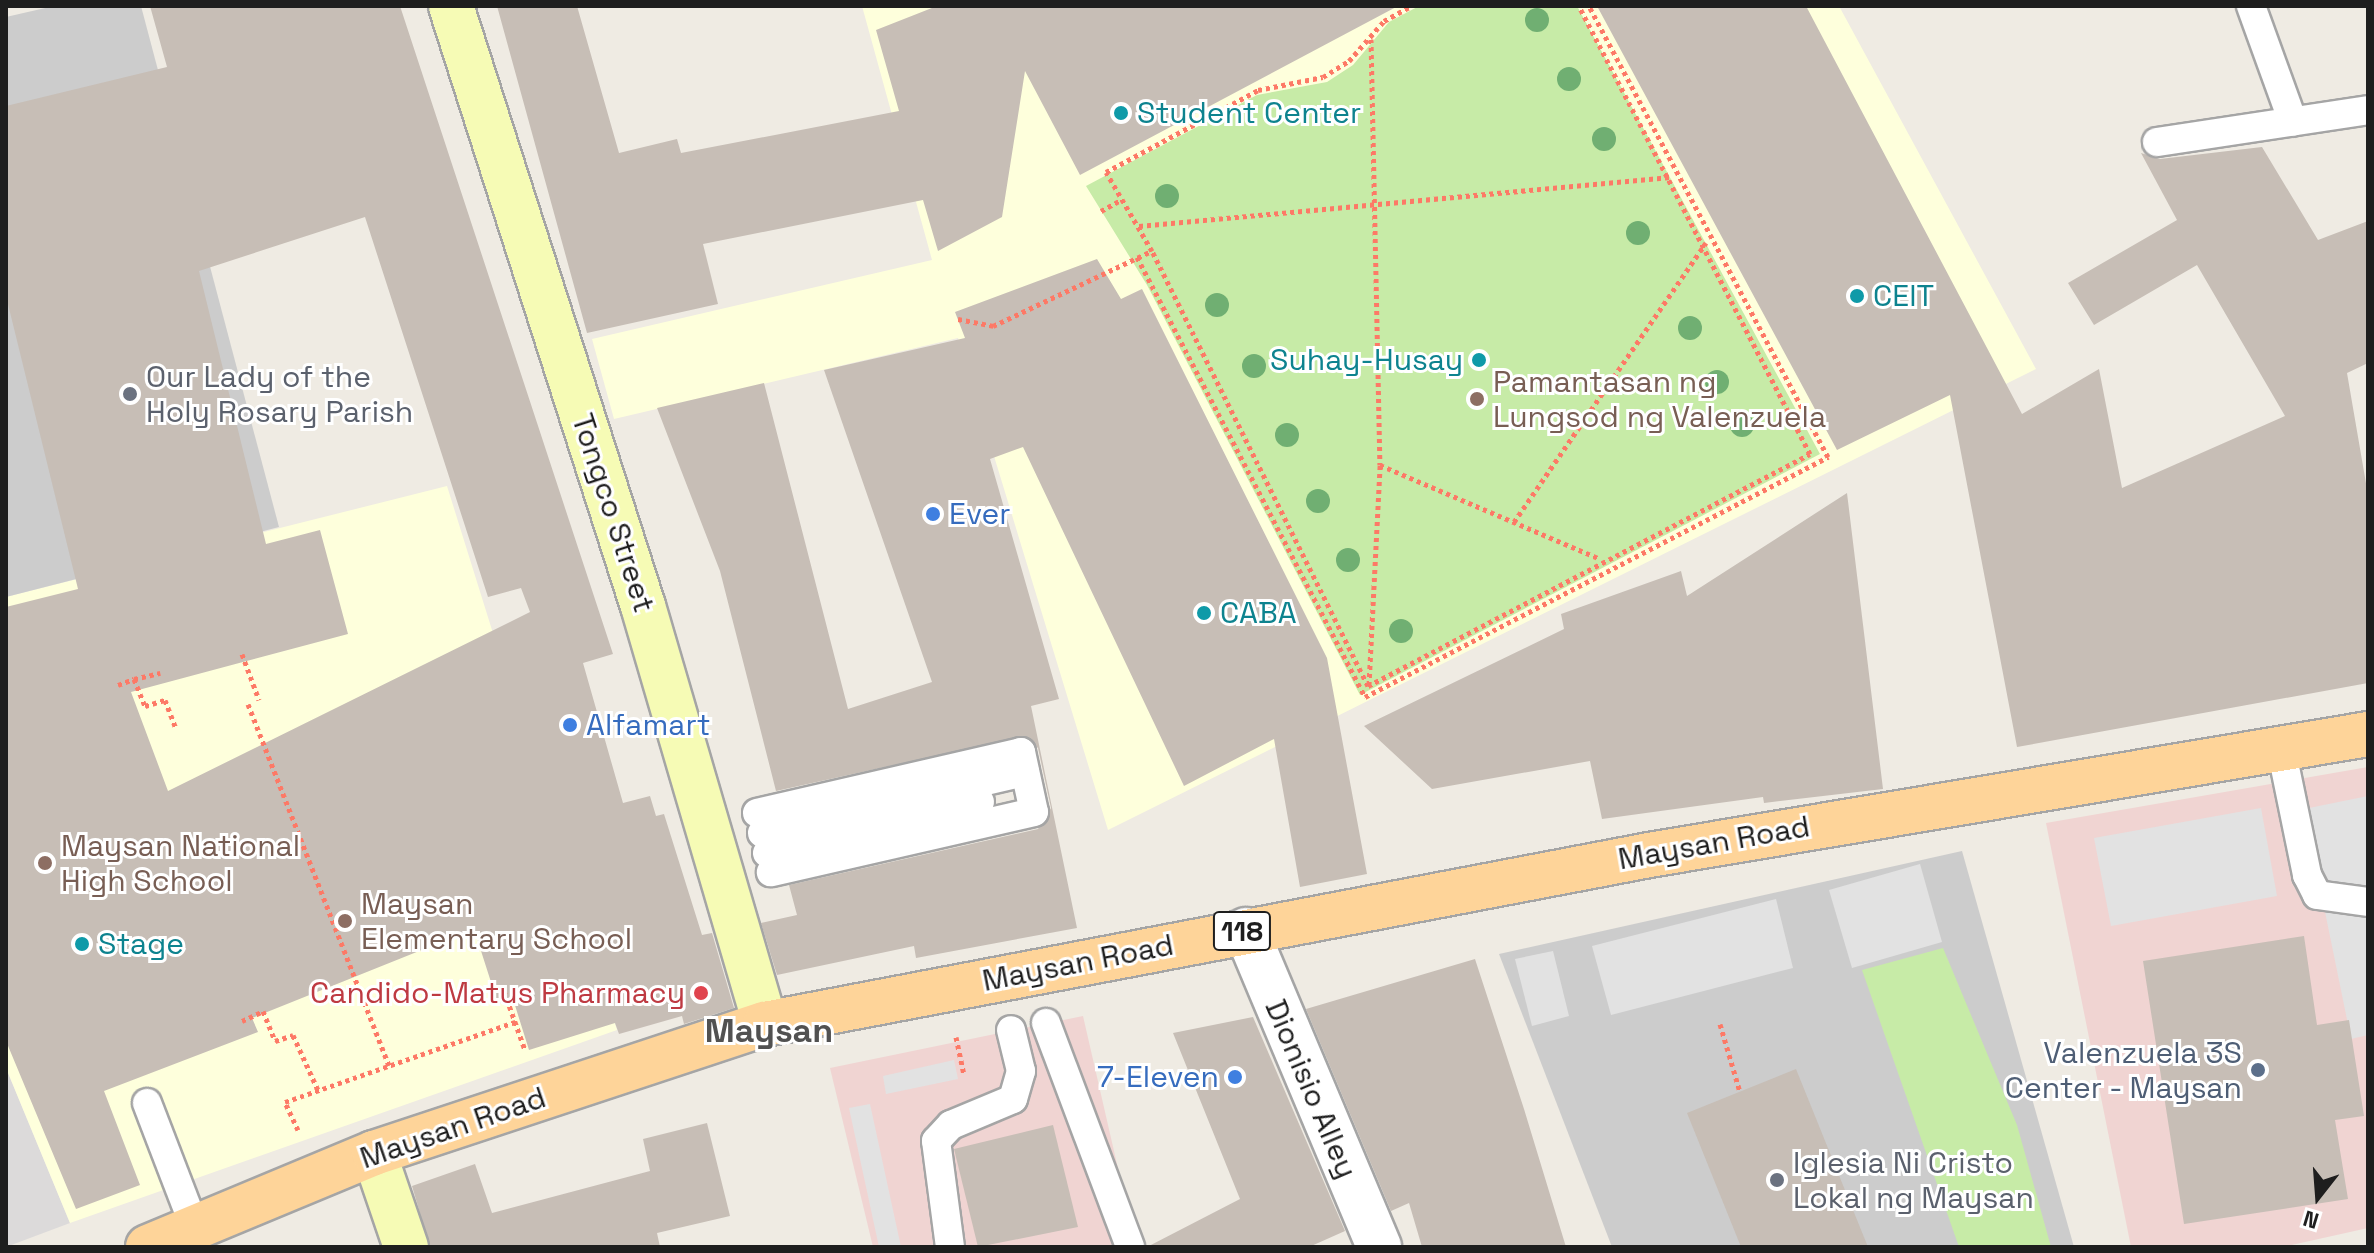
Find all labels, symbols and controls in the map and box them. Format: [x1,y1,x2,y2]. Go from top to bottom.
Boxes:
place label: Student Center [1137,95,1361,131]
marker: Student Center [1112,104,1130,122]
place label: CEIT [1873,278,1934,314]
marker: CEIT [1848,287,1866,305]
place label: Suhay-Husay [1270,342,1463,378]
marker: Suhay-Husay [1470,351,1488,369]
place label: Our Lady of the Holy Rosary Parish [146,359,413,430]
place label: Pamantasan ng Lungsod ng Valenzuela [1493,364,1827,434]
marker: Our Lady of the Holy Rosary Parish [121,385,139,403]
marker: Pamantasan ng Lungsod ng Valenzuela [1468,390,1486,408]
street label: Tongco Street [564,409,662,617]
place label: Ever [949,496,1011,532]
marker: Ever [924,505,942,523]
place label: CABA [1220,595,1297,631]
marker: CABA [1195,604,1213,622]
place label: Alfamart [586,707,711,743]
marker: Alfamart [561,716,579,734]
street label: Maysan Road [1615,808,1813,878]
place label: Maysan National High School [61,828,300,898]
marker: Maysan National High School [36,854,54,872]
place label: Maysan Elementary School [361,886,632,956]
road number: 118 [1212,907,1272,955]
marker: Maysan Elementary School [336,912,354,930]
place label: Stage [98,926,184,962]
street label: Maysan Road [979,927,1177,999]
marker: Stage [73,935,91,953]
place label: Candido-Matus Pharmacy [310,975,685,1011]
marker: Candido-Matus Pharmacy [692,984,710,1002]
street label: Dionisio Alley [1257,994,1365,1184]
district label: Maysan [705,1011,833,1051]
place label: Valenzuela 3S Center - Maysan [2003,1035,2242,1106]
place label: 7-Eleven [1097,1059,1219,1095]
marker: Valenzuela 3S Center - Maysan [2249,1061,2267,1079]
marker: 7-Eleven [1226,1068,1244,1086]
street label: Maysan Road [355,1079,551,1177]
place label: Iglesia Ni Cristo Lokal ng Maysan [1793,1145,2034,1216]
north arrow [2278,1157,2358,1237]
marker: Iglesia Ni Cristo Lokal ng Maysan [1768,1171,1786,1189]
text: N [2300,1204,2322,1235]

